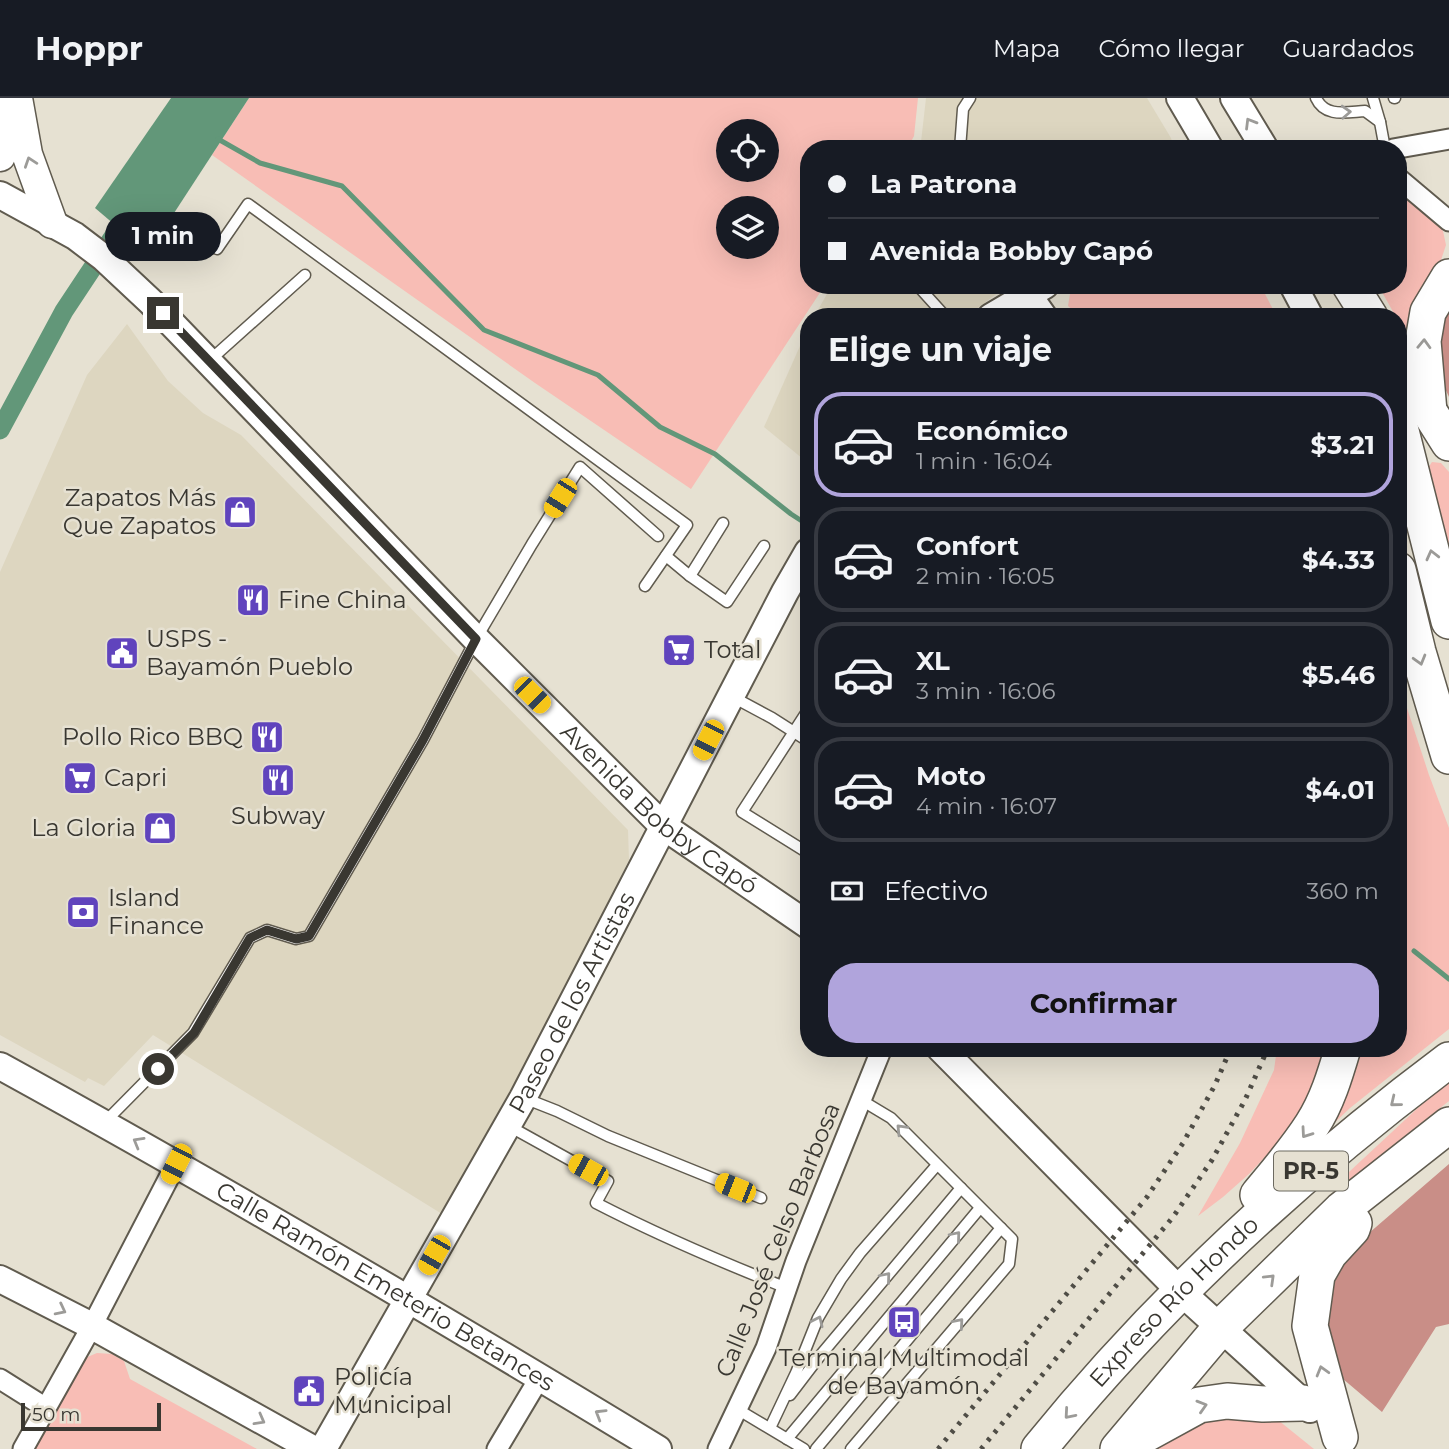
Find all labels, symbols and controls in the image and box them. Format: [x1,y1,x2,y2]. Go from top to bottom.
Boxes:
text: Hoppr [35,28,143,68]
text: Mapa [993,34,1060,63]
text: Cómo llegar [1098,34,1244,63]
text: Guardados [1282,34,1414,63]
one-way arrow [1341,105,1352,120]
one-way arrow [1245,118,1258,131]
map controls [716,119,779,259]
button: locate [716,119,779,182]
one-way arrow [24,156,38,168]
text: La Patrona [870,168,1017,200]
button: layers [716,196,779,259]
callout: 1 min [105,212,221,260]
text: 1 min [132,222,194,250]
text: Avenida Bobby Capó [870,235,1153,267]
route end [147,297,179,329]
text: Elige un viaje [828,330,1052,369]
one-way arrow [1416,338,1432,349]
icon: car [832,413,895,476]
text: Económico [916,415,1068,447]
text: $3.21 [1311,429,1375,461]
text: 1 min · 16:04 [916,447,1052,475]
car [540,475,581,521]
place label: Zapatos Más Que Zapatos [63,483,216,540]
shop icon: Zapatos Más Que Zapatos [221,493,259,531]
icon: car [832,528,895,591]
text: Confort [916,530,1019,562]
text: $4.33 [1302,544,1375,576]
one-way arrow [1426,549,1440,561]
text: 2 min · 16:05 [916,562,1055,590]
restaurant icon: Fine China [234,581,272,619]
place label: Fine China [278,585,407,614]
place label: USPS - Bayamón Pueblo [146,624,353,681]
supermarket icon: Total [660,631,698,669]
public building icon: USPS - Bayamón Pueblo [103,634,141,672]
place label: Total [704,635,761,664]
icon: car [832,643,895,706]
text: XL [916,645,950,677]
one-way arrow [1412,654,1426,666]
text: $5.46 [1302,659,1375,691]
car [510,673,555,717]
text: 3 min · 16:06 [916,677,1055,705]
street label: Avenida Bobby Capó [555,717,763,900]
car [690,717,727,763]
restaurant icon: Pollo Rico BBQ [248,718,286,756]
place label: Pollo Rico BBQ [62,722,243,751]
icon: car [832,758,895,821]
supermarket icon: Capri [61,759,99,797]
text: Moto [916,760,986,792]
restaurant icon: Subway [259,761,297,799]
place label: Capri [104,763,167,792]
text: $4.01 [1306,774,1375,806]
text: 4 min · 16:07 [916,792,1057,820]
place label: Subway [231,801,325,830]
shop icon: La Gloria [141,809,179,847]
place label: La Gloria [31,813,136,842]
icon: cash [828,872,866,910]
text: Efectivo [884,875,988,907]
text: 360 m [1306,877,1379,905]
place label: Island Finance [108,883,204,940]
street label: Paseo de los Artistas [502,887,641,1119]
bank icon: Island Finance [64,893,102,931]
button: Confirmar [828,963,1379,1043]
route start [142,1053,174,1085]
one-way arrow [1391,1093,1403,1106]
street label: Calle José Celso Barbosa [709,1098,846,1381]
one-way arrow [897,1124,910,1137]
one-way arrow [1302,1125,1314,1138]
one-way arrow [132,1138,145,1151]
car [158,1141,195,1187]
car [565,1151,612,1189]
road number: PR-5 [1274,1152,1348,1190]
car [712,1170,759,1206]
street label: Calle Ramón Emeterio Betances [211,1175,560,1397]
street label: Expreso Río Hondo [1083,1210,1264,1393]
one-way arrow [948,1231,960,1244]
car [415,1232,454,1278]
one-way arrow [878,1273,890,1286]
one-way arrow [1262,1275,1275,1288]
one-way arrow [54,1302,66,1316]
bus stop icon: Terminal Multimodal de Bayamón [885,1303,923,1341]
one-way arrow [809,1316,823,1328]
one-way arrow [951,1318,963,1331]
place label: Terminal Multimodal de Bayamón [779,1343,1029,1400]
place label: Policía Municipal [334,1362,452,1419]
one-way arrow [1316,1365,1331,1377]
public building icon: Policía Municipal [290,1372,328,1410]
scale bar [21,1400,161,1432]
one-way arrow [1195,1400,1207,1415]
text: 50 m [32,1403,80,1426]
one-way arrow [1065,1406,1077,1419]
one-way arrow [595,1409,608,1422]
one-way arrow [253,1412,265,1425]

